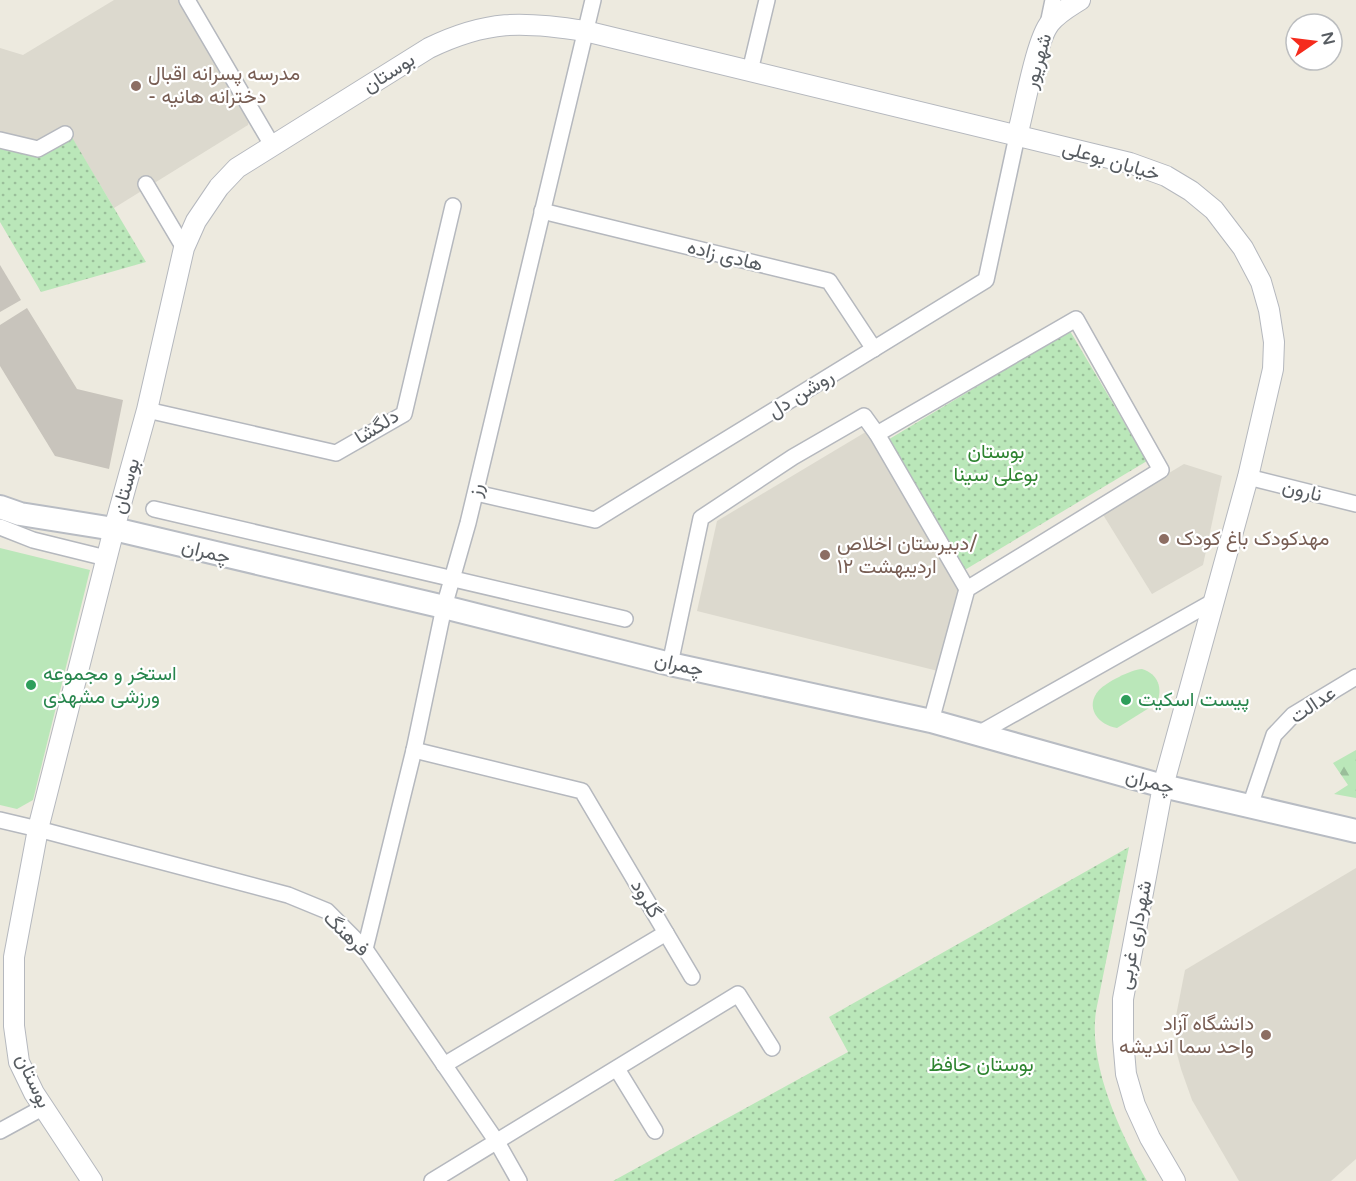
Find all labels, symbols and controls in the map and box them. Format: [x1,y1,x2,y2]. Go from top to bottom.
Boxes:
north arrow [1284,12,1344,72]
text: N [1316,30,1339,47]
street label: شهریور [1018,31,1057,92]
street label: بوستان [358,48,420,98]
place label: مدرسه پسرانه اقبال - دخترانه هانیه [148,62,300,109]
marker: مدرسه پسرانه اقبال - دخترانه هانیه [129,79,143,93]
street label: خیابان بوعلی [1059,136,1163,186]
street label: هادی زاده [685,235,765,277]
street label: روشن دل [764,364,838,424]
street label: دلگشا [350,404,404,450]
park label: بوستان بوعلی سینا [954,440,1038,487]
street label: بوستان [107,455,145,517]
street label: نارون [1280,475,1324,507]
street label: رز [463,481,489,500]
place label: مهدکودک باغ کودک [1176,527,1329,552]
place label: دبیرستان اخلاص/ ۱۲ اردیبهشت [837,532,978,579]
marker: مهدکودک باغ کودک [1157,532,1171,546]
street label: چمران [179,534,233,571]
marker: دبیرستان اخلاص/ ۱۲ اردیبهشت [818,548,832,562]
street label: چمران [652,648,706,683]
place label: استخر و مجموعه ورزشی مشهدی [43,662,177,709]
marker: استخر و مجموعه ورزشی مشهدی [24,678,38,692]
street label: عدالت [1286,681,1340,729]
place label: پیست اسکیت [1138,688,1249,713]
marker: پیست اسکیت [1119,693,1133,707]
street label: چمران [1123,764,1177,801]
street label: گلرود [625,875,667,923]
street label: شهرداری غربی [1113,878,1157,992]
street label: فرهنگ [318,906,374,962]
place label: دانشگاه آزاد واحد سما اندیشه [1119,1012,1254,1059]
marker: دانشگاه آزاد واحد سما اندیشه [1259,1028,1273,1042]
street label: بوستان [10,1050,56,1112]
park label: بوستان حافظ [928,1053,1034,1077]

